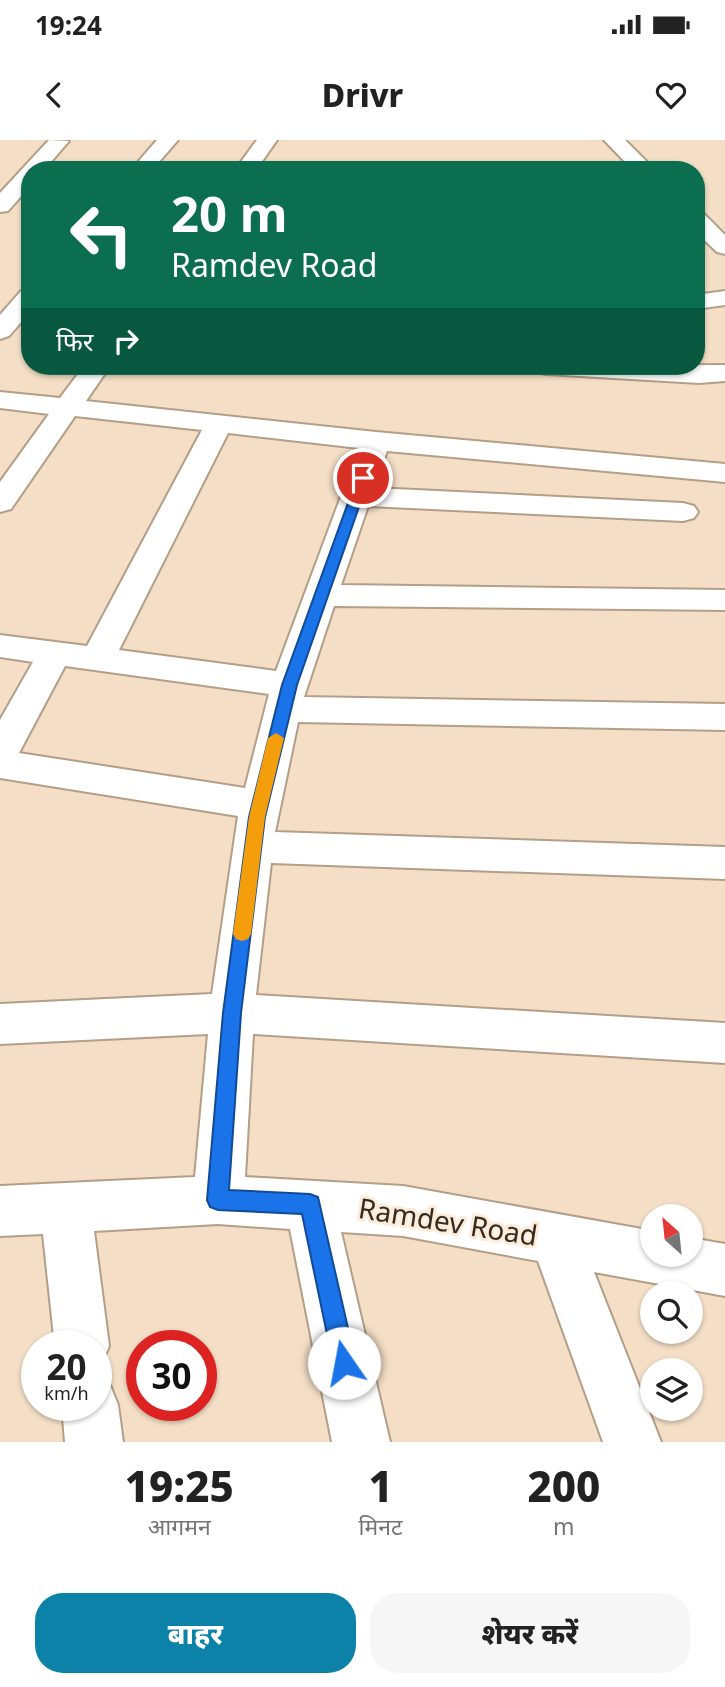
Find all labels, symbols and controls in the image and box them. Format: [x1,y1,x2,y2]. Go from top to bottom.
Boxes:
text: 19:24 [35,7,102,43]
text: Drivr [322,73,403,116]
icon: back [35,76,73,114]
icon: heart [652,76,690,114]
text: 20 m [171,180,288,246]
icon: left [56,189,147,280]
text: Ramdev Road [171,243,377,286]
icon: right [107,322,145,360]
text: फिर [56,323,93,359]
pin [333,448,393,508]
icon: arrive [344,459,382,497]
street label: Ramdev Road [356,1188,540,1254]
north arrow [640,1204,704,1267]
map controls [640,1204,703,1421]
button: search [640,1281,703,1344]
position arrow [307,1326,381,1400]
speed limit sign: 30 [126,1330,217,1421]
text: 20 [46,1343,87,1390]
button: layers [640,1358,703,1421]
text: km/h [44,1381,89,1405]
text: 19:25 [125,1457,234,1514]
text: 1 [368,1457,393,1514]
text: 200 [527,1457,600,1514]
text: आगमन [148,1510,211,1542]
text: मिनट [359,1510,403,1542]
text: m [553,1510,575,1542]
button: बाहर [35,1593,356,1673]
button: शेयर करें [370,1593,690,1673]

